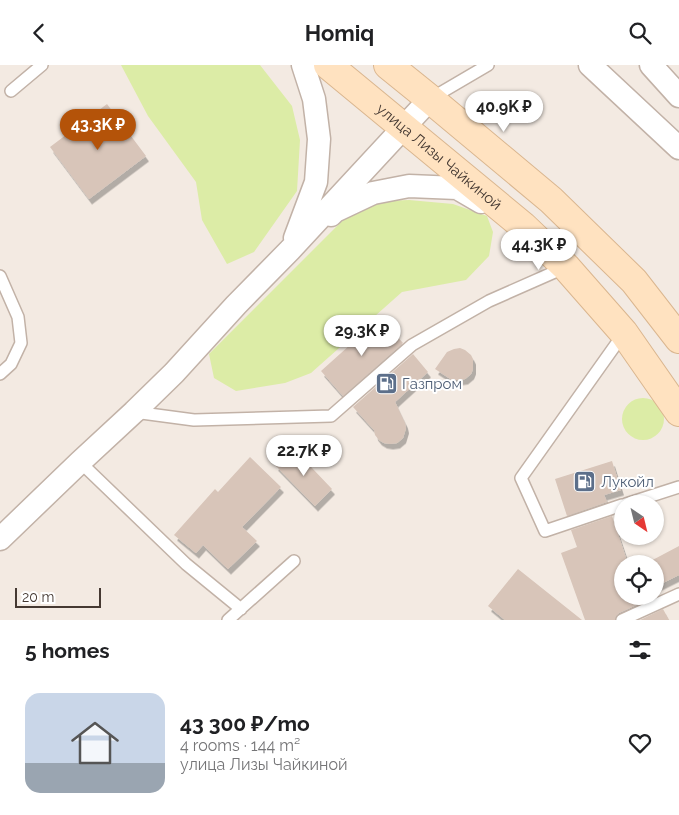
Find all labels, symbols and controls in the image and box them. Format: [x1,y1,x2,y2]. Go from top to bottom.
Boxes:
icon: back [25,19,53,47]
icon: search [626,19,654,47]
text: Homiq [305,20,374,46]
pin: 40.9K ₽ [458,91,550,133]
text: 40.9K ₽ [476,97,532,116]
street label: улица Лизы Чайкиной [373,100,505,214]
pin: 43.3K ₽ [52,109,144,151]
text: 43.3K ₽ [71,115,125,134]
pin: 44.3K ₽ [493,229,585,271]
text: 44.3K ₽ [512,235,566,254]
pin: 29.3K ₽ [316,315,408,357]
text: 29.3K ₽ [335,321,389,340]
fuel station icon: Газпром [374,372,398,396]
place label: Газпром [402,375,462,393]
pin: 22.7K ₽ [258,435,350,477]
text: 22.7K ₽ [277,441,331,460]
fuel station icon: Лукойл [573,470,597,494]
place label: Лукойл [601,473,654,491]
north arrow [614,495,664,545]
map controls [614,495,664,605]
button: locate [614,555,664,605]
scale bar [15,585,101,608]
text: 20 m [22,589,54,605]
icon: filters [626,636,654,664]
text: 5 homes [25,638,110,663]
text: 43 300 ₽/mo [180,711,310,736]
icon: home [65,713,125,773]
icon: heart [626,729,654,757]
text: 4 rooms · 144 m² [180,736,300,755]
text: улица Лизы Чайкиной [180,755,347,774]

